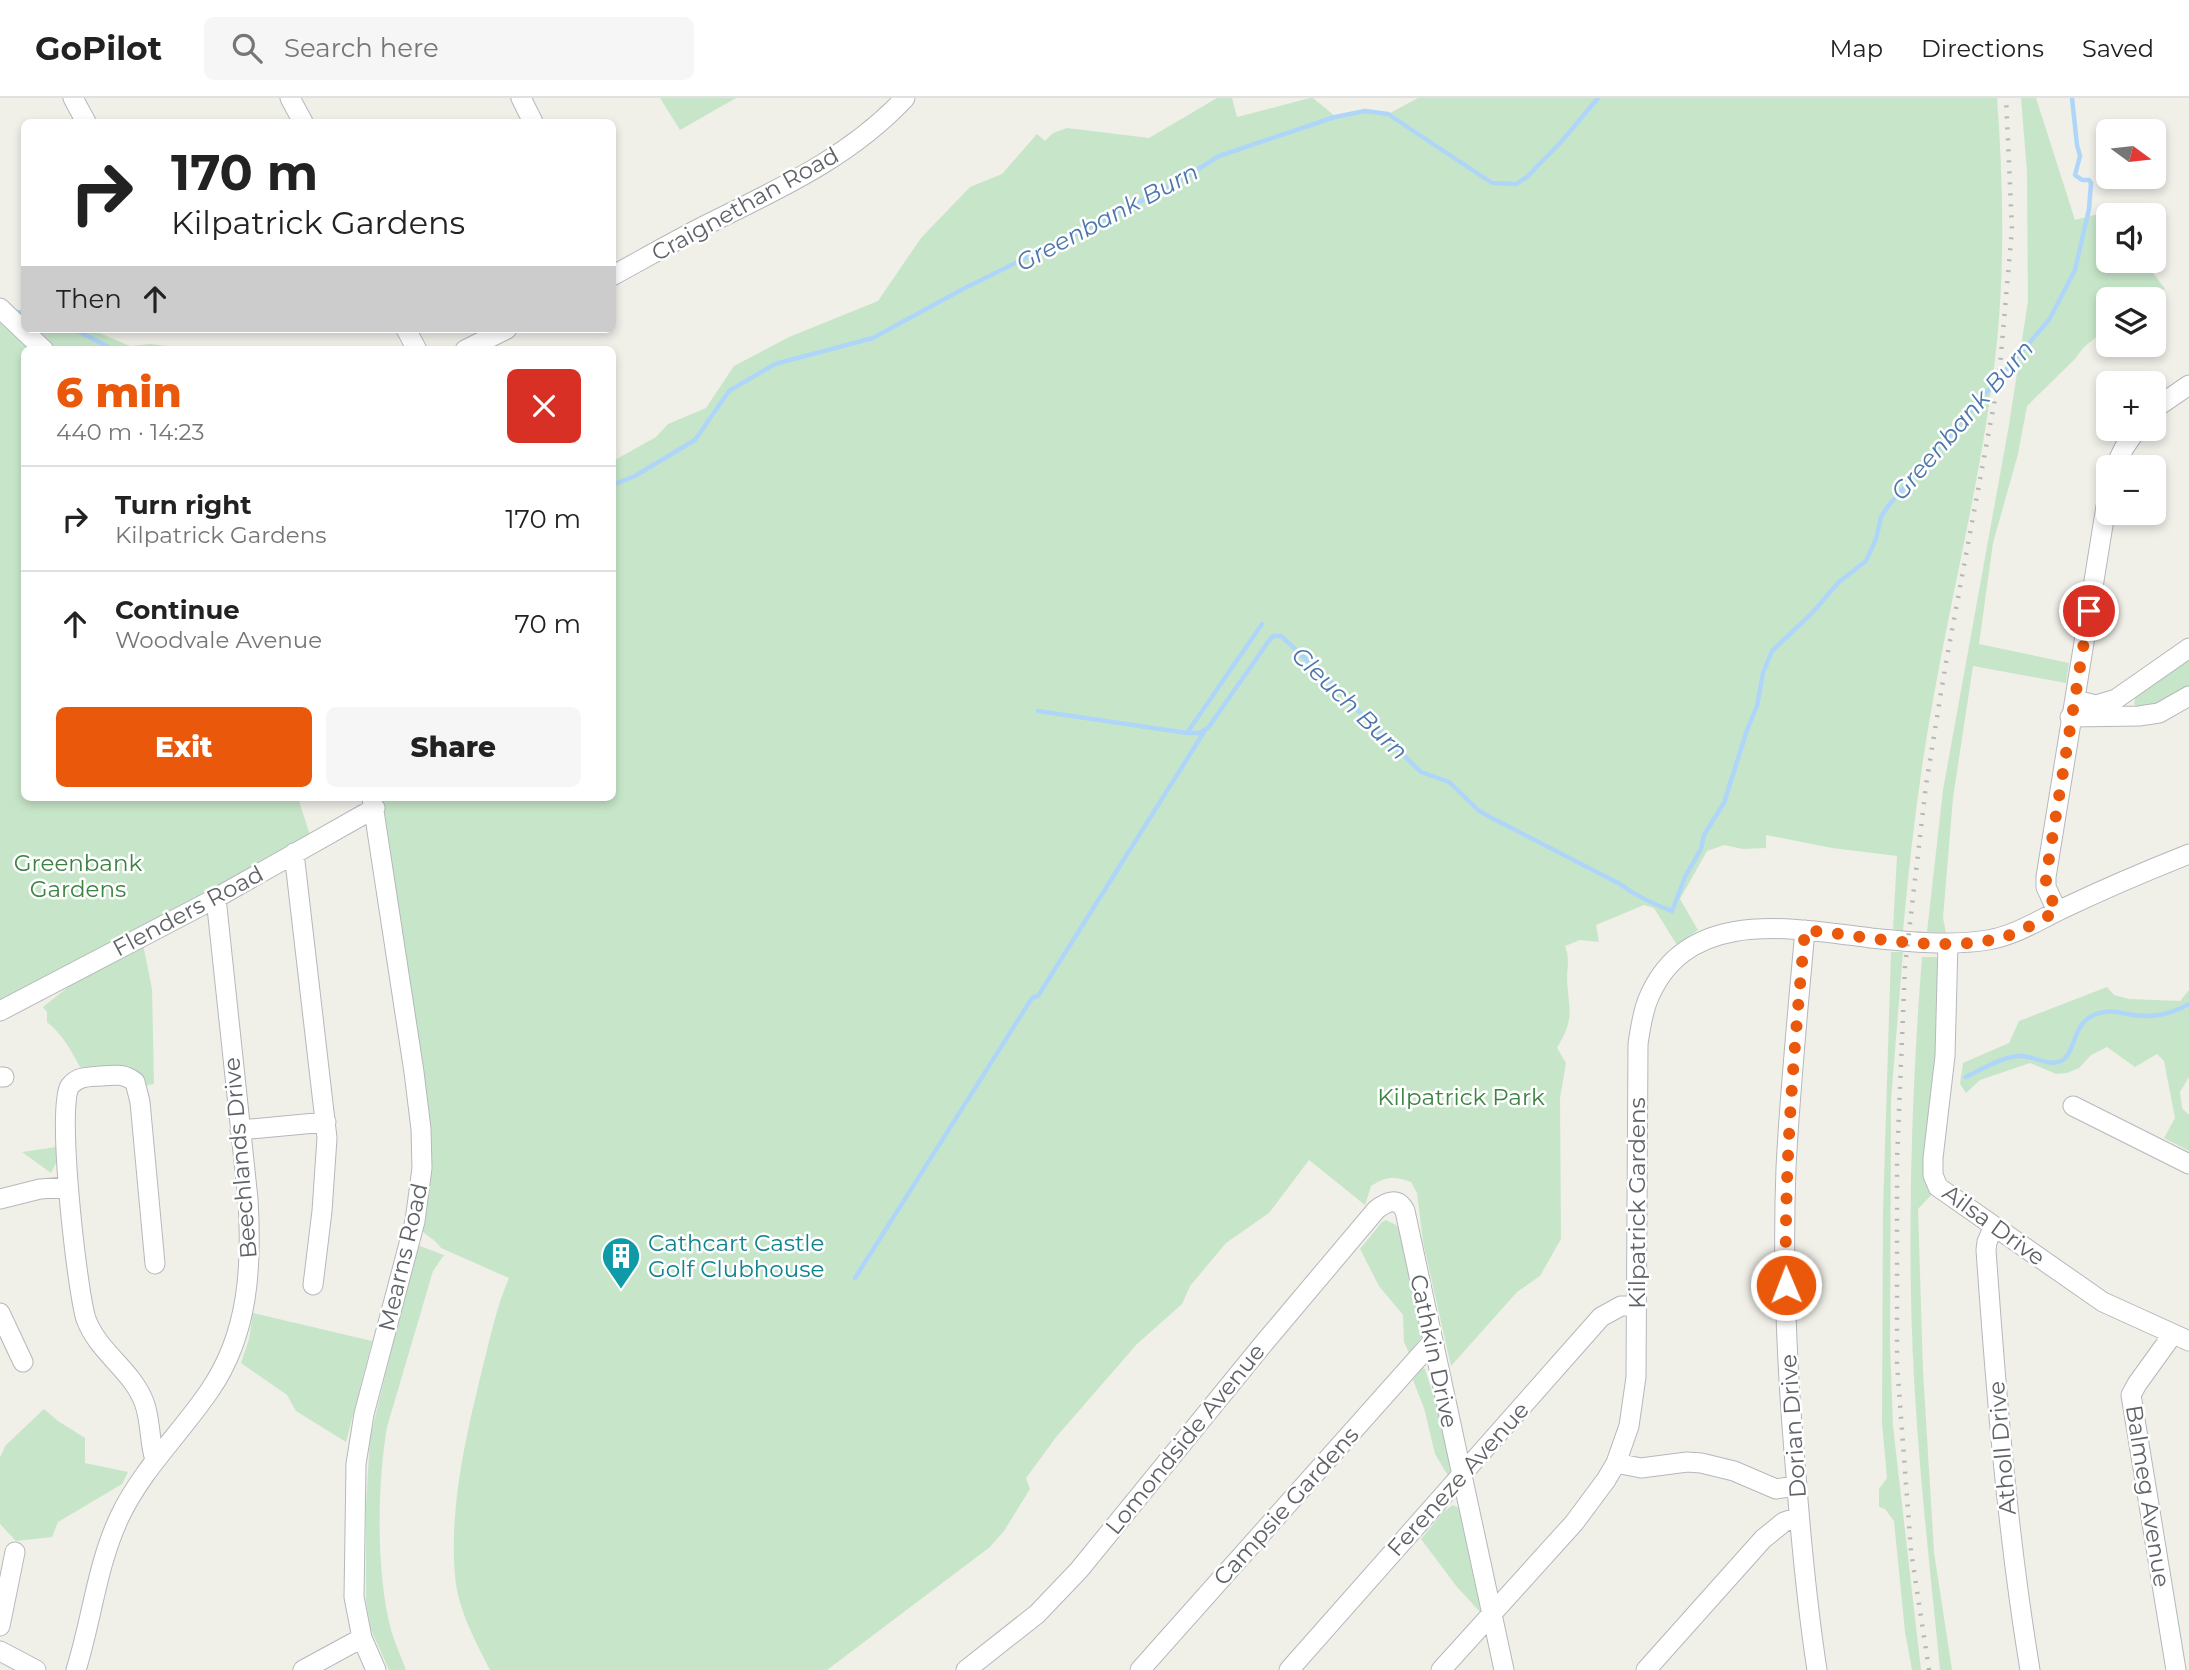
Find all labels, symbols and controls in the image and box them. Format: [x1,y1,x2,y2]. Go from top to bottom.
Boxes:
search box [204,17,694,80]
text: GoPilot [35,28,162,68]
icon: search [228,29,266,67]
text: Search here [284,32,439,64]
text: Map [1830,34,1883,63]
text: Directions [1921,34,2044,63]
text: Saved [2082,34,2154,63]
north arrow [2096,119,2166,189]
map controls [2096,119,2166,525]
street label: Craignethan Road [647,141,843,267]
text: 170 m [171,143,318,202]
icon: right [56,147,147,238]
water label: Greenbank Burn [1011,157,1203,277]
text: Kilpatrick Gardens [171,203,465,242]
button: sound [2096,203,2166,273]
icon: ahead [136,280,174,318]
text: Then [56,283,122,315]
button: layers [2096,287,2166,357]
water label: Greenbank Burn [1885,334,2039,506]
text: 6 min [56,366,182,418]
button: close [507,369,581,443]
button: + [2096,371,2166,441]
text: 440 m · 14:23 [56,418,204,446]
button: − [2096,455,2166,525]
text: Turn right [115,489,251,521]
icon: right [56,500,94,538]
text: 170 m [505,503,581,535]
text: Kilpatrick Gardens [115,521,326,549]
pin [2059,581,2119,641]
icon: arrive [2070,592,2108,630]
text: Continue [115,594,240,626]
icon: ahead [56,605,94,643]
text: 70 m [515,608,581,640]
text: Woodvale Avenue [115,626,322,654]
water label: Cleuch Burn [1286,640,1414,766]
button: Exit [56,707,312,787]
button: Share [326,707,581,787]
park label: Greenbank Gardens [14,849,142,903]
street label: Flenders Road [108,860,268,962]
street label: Beechlands Drive [217,1056,263,1260]
park label: Kilpatrick Park [1377,1083,1545,1111]
street label: Kilpatrick Gardens [1623,1097,1651,1309]
street label: Ailsa Drive [1937,1178,2051,1272]
street label: Mearns Road [372,1180,434,1334]
place label: Cathcart Castle Golf Clubhouse [648,1229,824,1283]
building icon: Cathcart Castle Golf Clubhouse [600,1235,642,1290]
position arrow [1749,1248,1823,1322]
street label: Cathkin Drive [1404,1272,1464,1430]
street label: Lomondside Avenue [1099,1338,1271,1540]
street label: Dorian Drive [1774,1353,1812,1499]
street label: Atholl Drive [1982,1380,2022,1516]
street label: Fereneze Avenue [1381,1396,1535,1562]
street label: Balmeg Avenue [2120,1403,2176,1589]
street label: Campsie Gardens [1207,1421,1365,1591]

